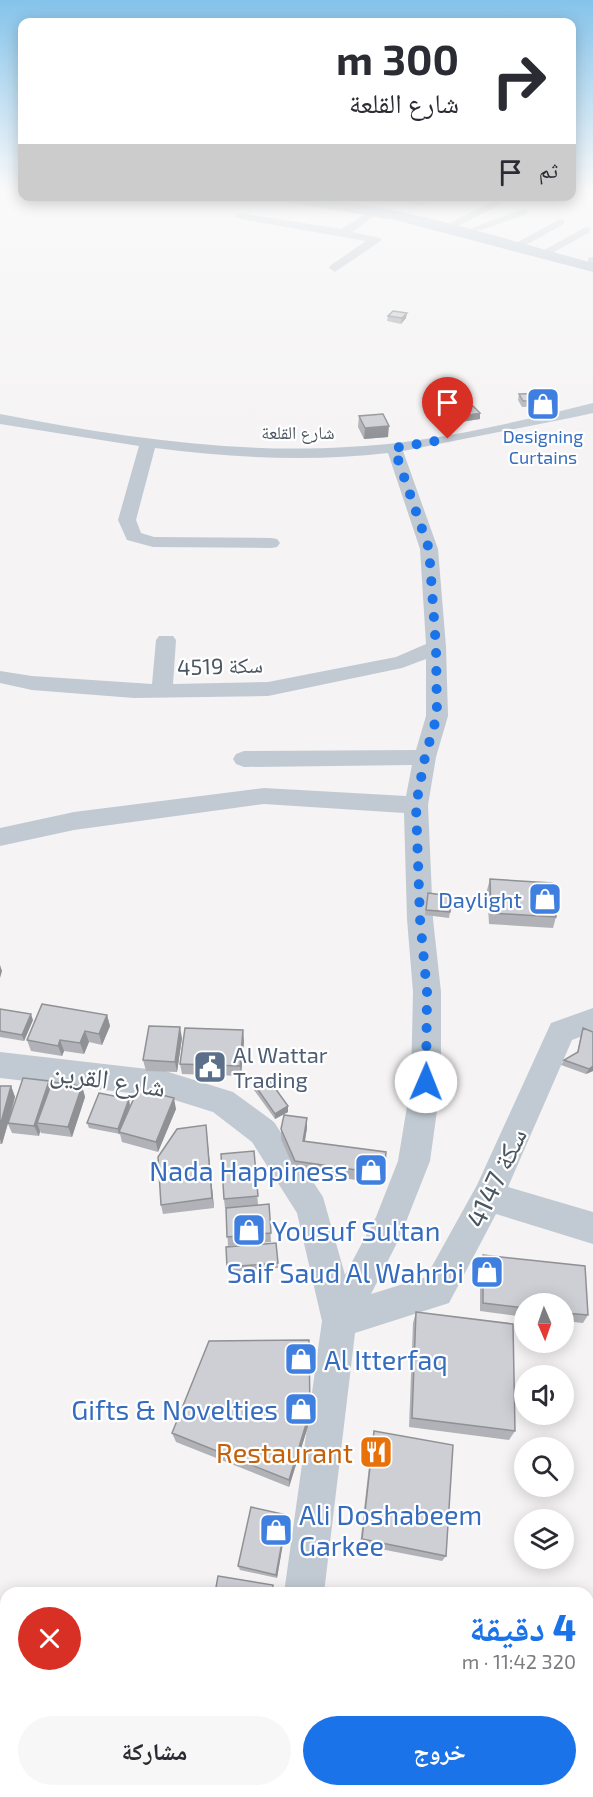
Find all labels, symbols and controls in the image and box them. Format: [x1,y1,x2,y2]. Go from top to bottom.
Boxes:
text: 300 m [336,33,459,83]
icon: right [480,42,558,120]
text: شارع القلعة [349,86,459,118]
icon: arrive [494,156,527,189]
text: ثم [539,156,558,182]
pin [422,377,473,439]
icon: arrive [431,386,464,419]
shop icon: Designing Curtains [525,386,561,422]
street label: شارع القلعة [261,421,335,444]
place label: Designing Curtains [503,425,583,468]
street label: سكة 4519 [177,651,263,679]
shop icon: Daylight [527,881,563,917]
place label: Daylight [438,886,522,912]
place label: Al Wattar Trading [233,1041,328,1092]
public building icon: Al Wattar Trading [192,1049,228,1085]
position arrow [394,1050,458,1114]
street label: شارع القرين [48,1054,168,1105]
street label: سكة 4147 [458,1122,532,1232]
shop icon: Nada Happiness [353,1152,389,1188]
place label: Nada Happiness [149,1154,348,1187]
shop icon: Yousuf Sultan [231,1212,267,1248]
place label: Yousuf Sultan [272,1214,440,1246]
shop icon: Saif Saud Al Wahrbi [469,1254,505,1290]
place label: Saif Saud Al Wahrbi [227,1256,464,1288]
north arrow [514,1293,574,1353]
map controls [514,1293,574,1569]
shop icon: Al Itterfaq [283,1341,319,1377]
place label: Al Itterfaq [324,1343,448,1376]
button: sound [514,1365,574,1425]
shop icon: Gifts & Novelties [283,1391,319,1427]
place label: Gifts & Novelties [71,1393,278,1425]
restaurant icon: Restaurant [358,1434,394,1470]
place label: Restaurant [216,1436,353,1468]
button: search [514,1437,574,1497]
place label: Ali Doshabeem Garkee [299,1498,482,1561]
button: layers [514,1509,574,1569]
shop icon: Ali Doshabeem Garkee [258,1512,294,1548]
text: 4 دقيقة [469,1605,576,1648]
button: close [18,1607,81,1670]
text: 320 m · 11:42 [462,1649,576,1673]
button: مشاركة [18,1716,291,1785]
button: خروج [303,1716,576,1785]

